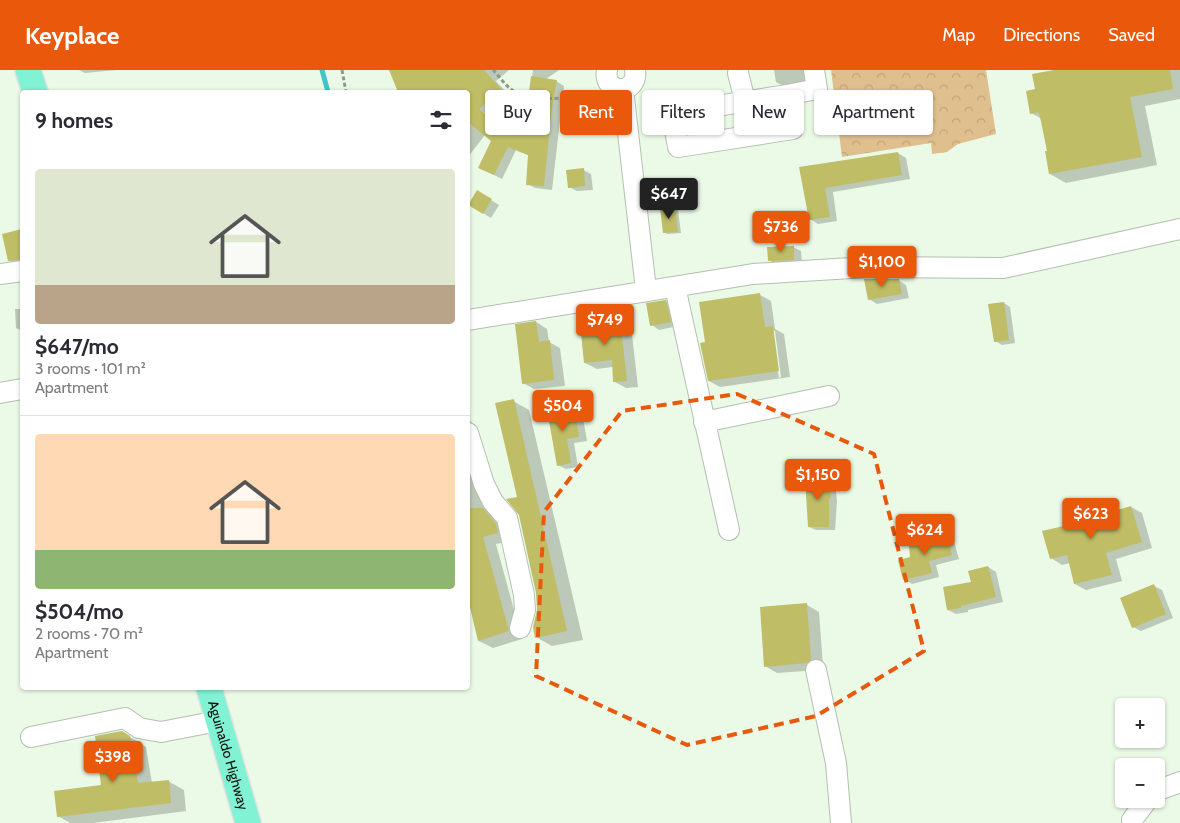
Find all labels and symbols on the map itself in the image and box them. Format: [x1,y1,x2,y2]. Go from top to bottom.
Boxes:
pin: $647 [639,178,699,220]
pin: $736 [751,210,811,253]
pin: $1,100 [841,246,923,288]
pin: $749 [575,304,635,346]
pin: $504 [533,390,593,432]
pin: $1,150 [777,458,859,501]
pin: $623 [1061,498,1121,540]
pin: $624 [895,514,955,556]
street label: Aguinaldo Highway [204,698,253,812]
pin: $398 [83,740,143,783]

